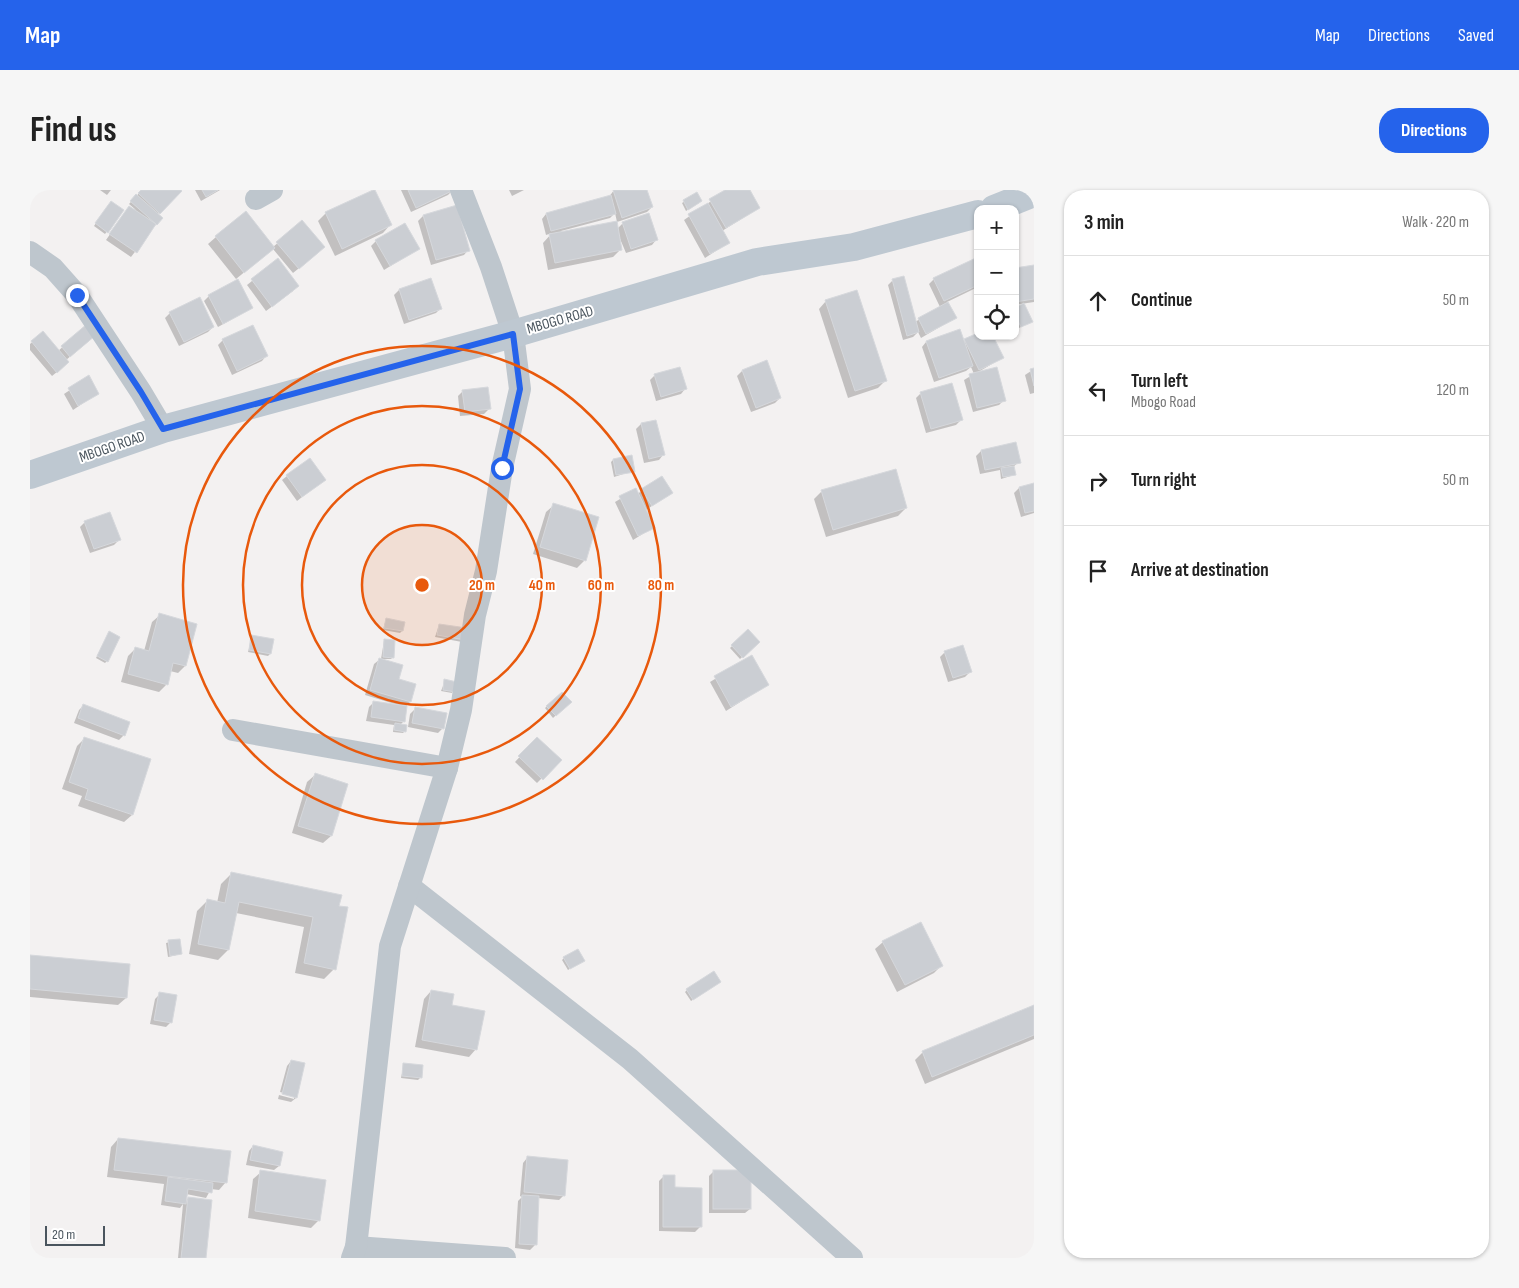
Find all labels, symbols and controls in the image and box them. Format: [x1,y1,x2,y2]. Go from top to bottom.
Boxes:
text: Map [25,21,60,50]
text: Map [1315,25,1340,46]
text: Directions [1368,25,1430,46]
text: Saved [1458,25,1494,46]
button: Directions [1379,108,1489,153]
text: Find us [30,109,117,152]
map controls [974,205,1019,340]
button: + [974,205,1019,250]
text: 3 min [1084,210,1124,235]
text: Walk · 220 m [1402,213,1469,232]
button: − [974,250,1019,295]
route end [66,284,89,307]
icon: ahead [1084,287,1112,315]
text: Continue [1131,289,1192,312]
text: 50 m [1443,291,1469,310]
button: locate [974,295,1019,340]
street label: MBOGO ROAD [525,301,595,339]
text: Turn left [1131,370,1188,393]
icon: left [1084,377,1112,405]
text: 120 m [1437,381,1469,400]
text: Mbogo Road [1131,393,1196,412]
street label: MBOGO ROAD [77,427,147,467]
route start [491,457,514,480]
icon: right [1084,467,1112,495]
text: Turn right [1131,469,1196,492]
text: 50 m [1443,471,1469,490]
icon: arrive [1084,557,1112,585]
text: Arrive at destination [1131,559,1269,582]
centre of rings [413,576,431,594]
text: 20 m [469,576,495,595]
text: 40 m [529,576,555,595]
text: 60 m [588,576,614,595]
text: 80 m [648,576,674,595]
scale bar [45,1223,105,1246]
text: 20 m [52,1226,75,1243]

